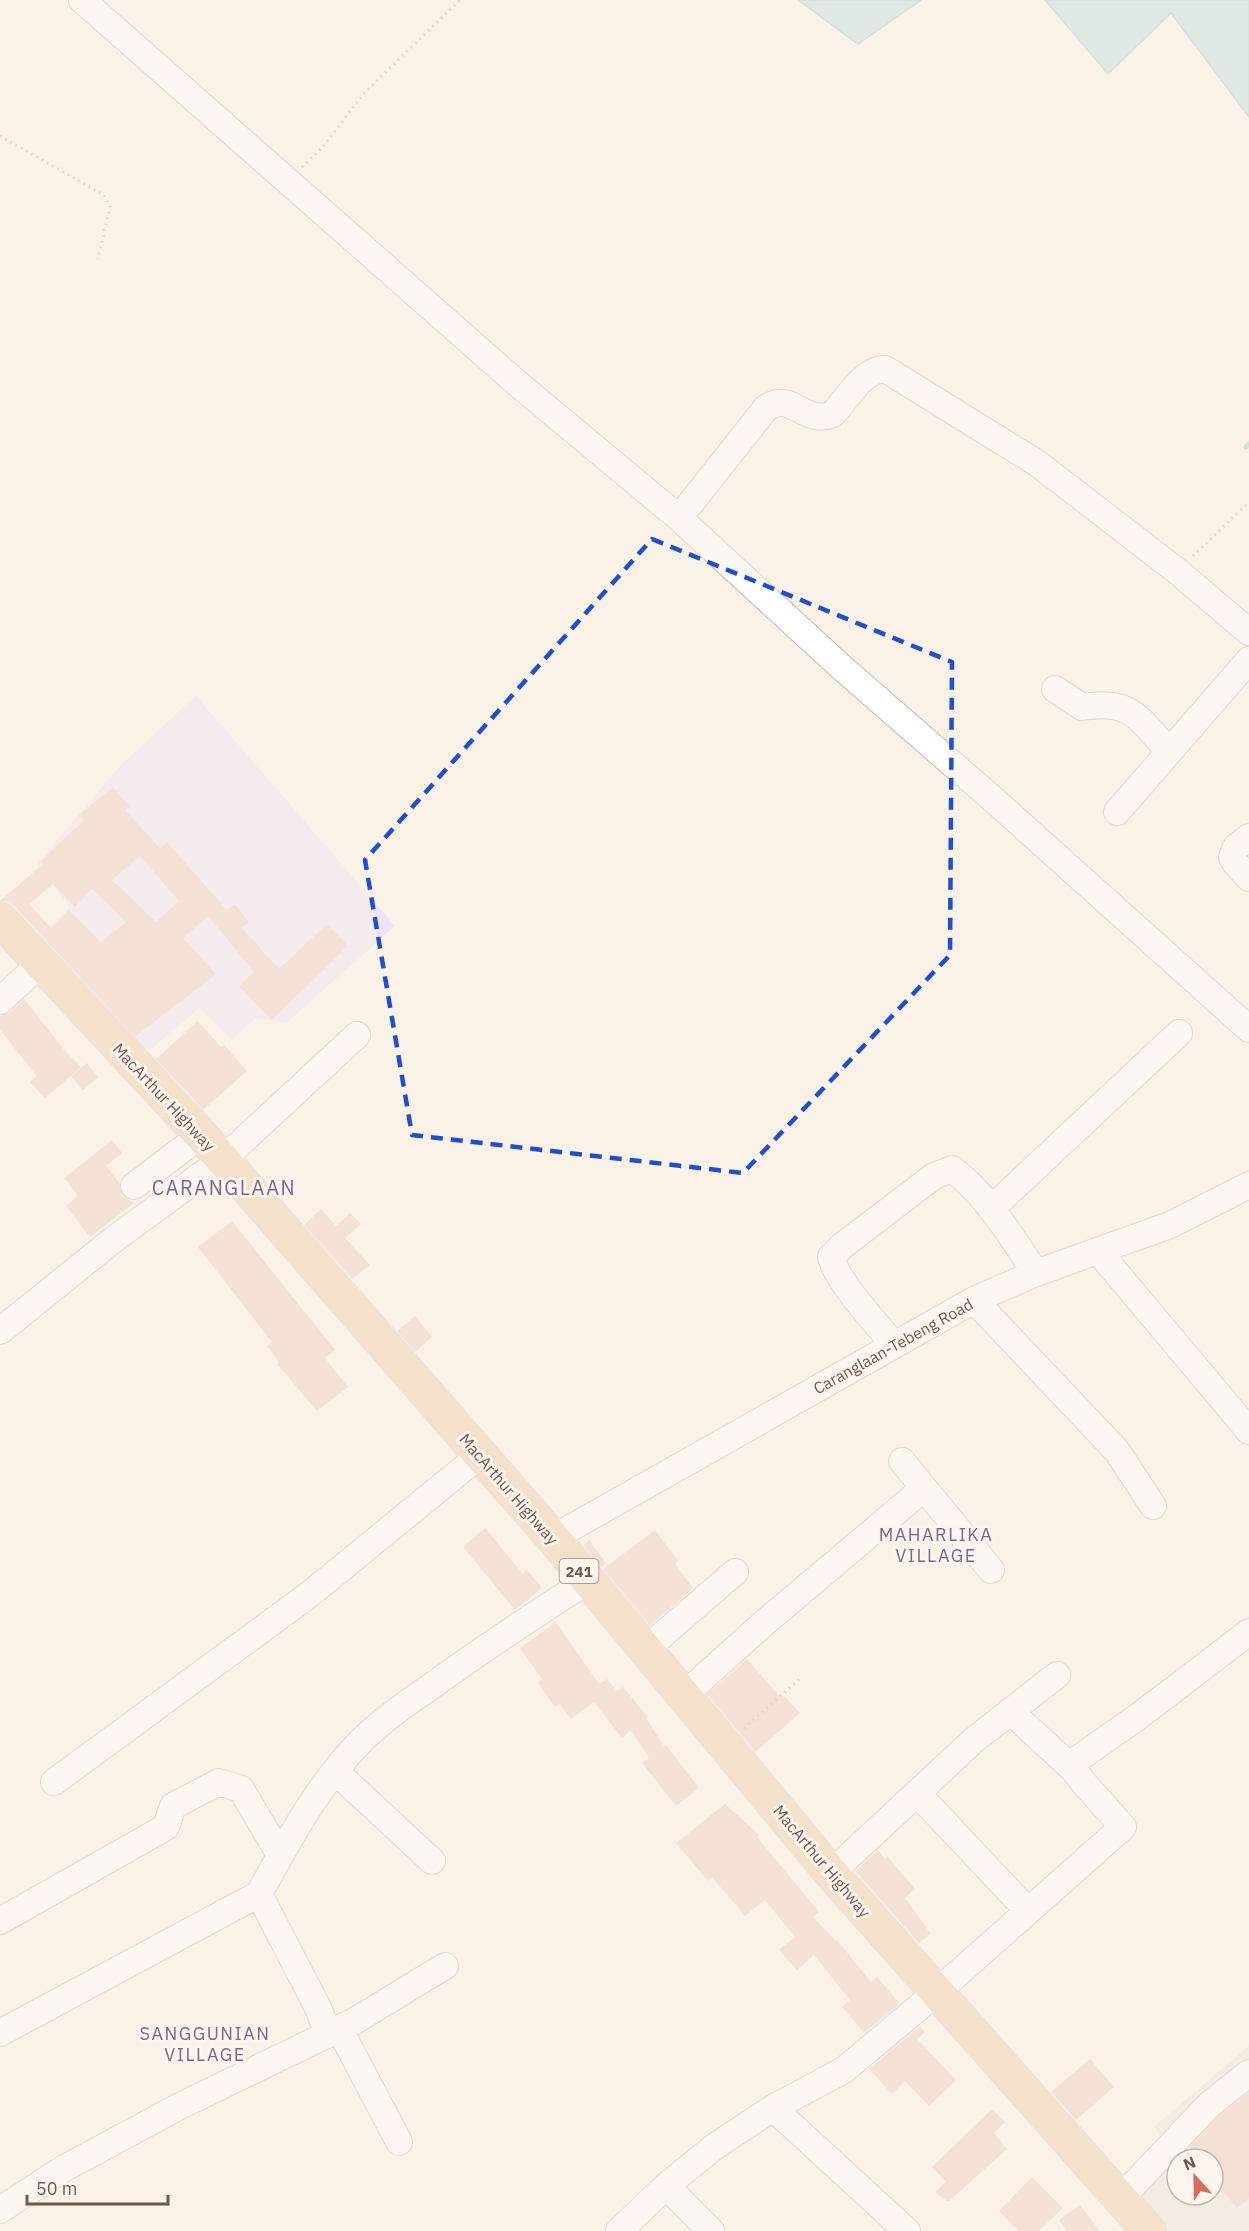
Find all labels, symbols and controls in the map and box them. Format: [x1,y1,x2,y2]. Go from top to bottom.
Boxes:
street label: MacArthur Highway [109,1039,219,1155]
district label: CARANGLAAN [152,1174,296,1201]
street label: Caranglaan-Tebeng Road [810,1294,976,1398]
street label: MacArthur Highway [455,1429,563,1549]
district label: MAHARLIKA VILLAGE [879,1523,993,1567]
road number: 241 [560,1559,598,1583]
street label: MacArthur Highway [769,1801,875,1921]
district label: SANGGUNIAN VILLAGE [139,2022,271,2066]
north arrow [1165,2147,1225,2207]
text: N [1180,2152,1199,2175]
scale bar [27,2168,168,2206]
text: 50 m [36,2177,78,2200]

